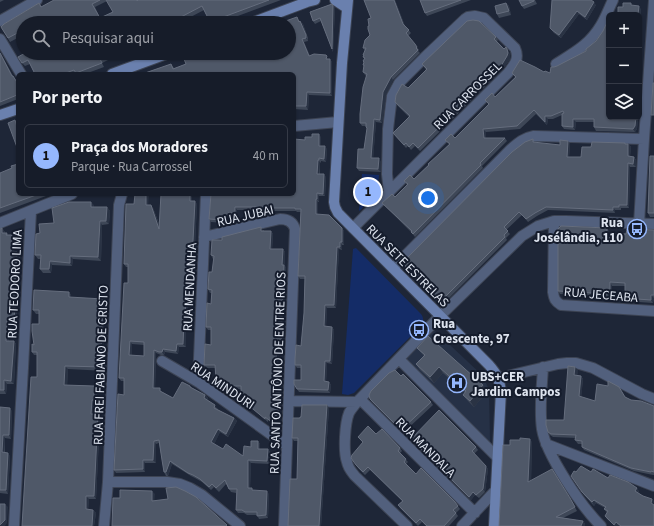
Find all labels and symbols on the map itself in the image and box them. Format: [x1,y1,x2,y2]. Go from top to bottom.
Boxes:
street label: RUA CARROSSEL [430,58,506,134]
pin: 1 [355,177,381,207]
your location [418,188,438,208]
street label: RUA JUBAI [215,201,275,231]
place label: Rua Josélândia, 110 [534,214,623,247]
bus stop icon: Rua Josélândia, 110 [626,218,648,240]
street label: RUA SETE ESTRELAS [362,220,453,311]
street label: RUA TEODORO LIMA [3,228,27,339]
street label: RUA MENDANHA [179,241,201,332]
street label: RUA SANTO ANTÔNIO DE ENTRE RIOS [265,272,291,474]
street label: RUA JECEABA [563,283,640,307]
street label: RUA FREI FABIANO DE CRISTO [89,285,113,445]
place label: Rua Crescente, 97 [433,315,510,348]
bus stop icon: Rua Crescente, 97 [408,319,430,341]
street label: RUA MINDURI [187,358,258,414]
place label: UBS+CER Jardim Campos [471,368,560,401]
hospital icon: UBS+CER Jardim Campos [446,372,468,394]
street label: RUA MANDALA [391,414,460,482]

